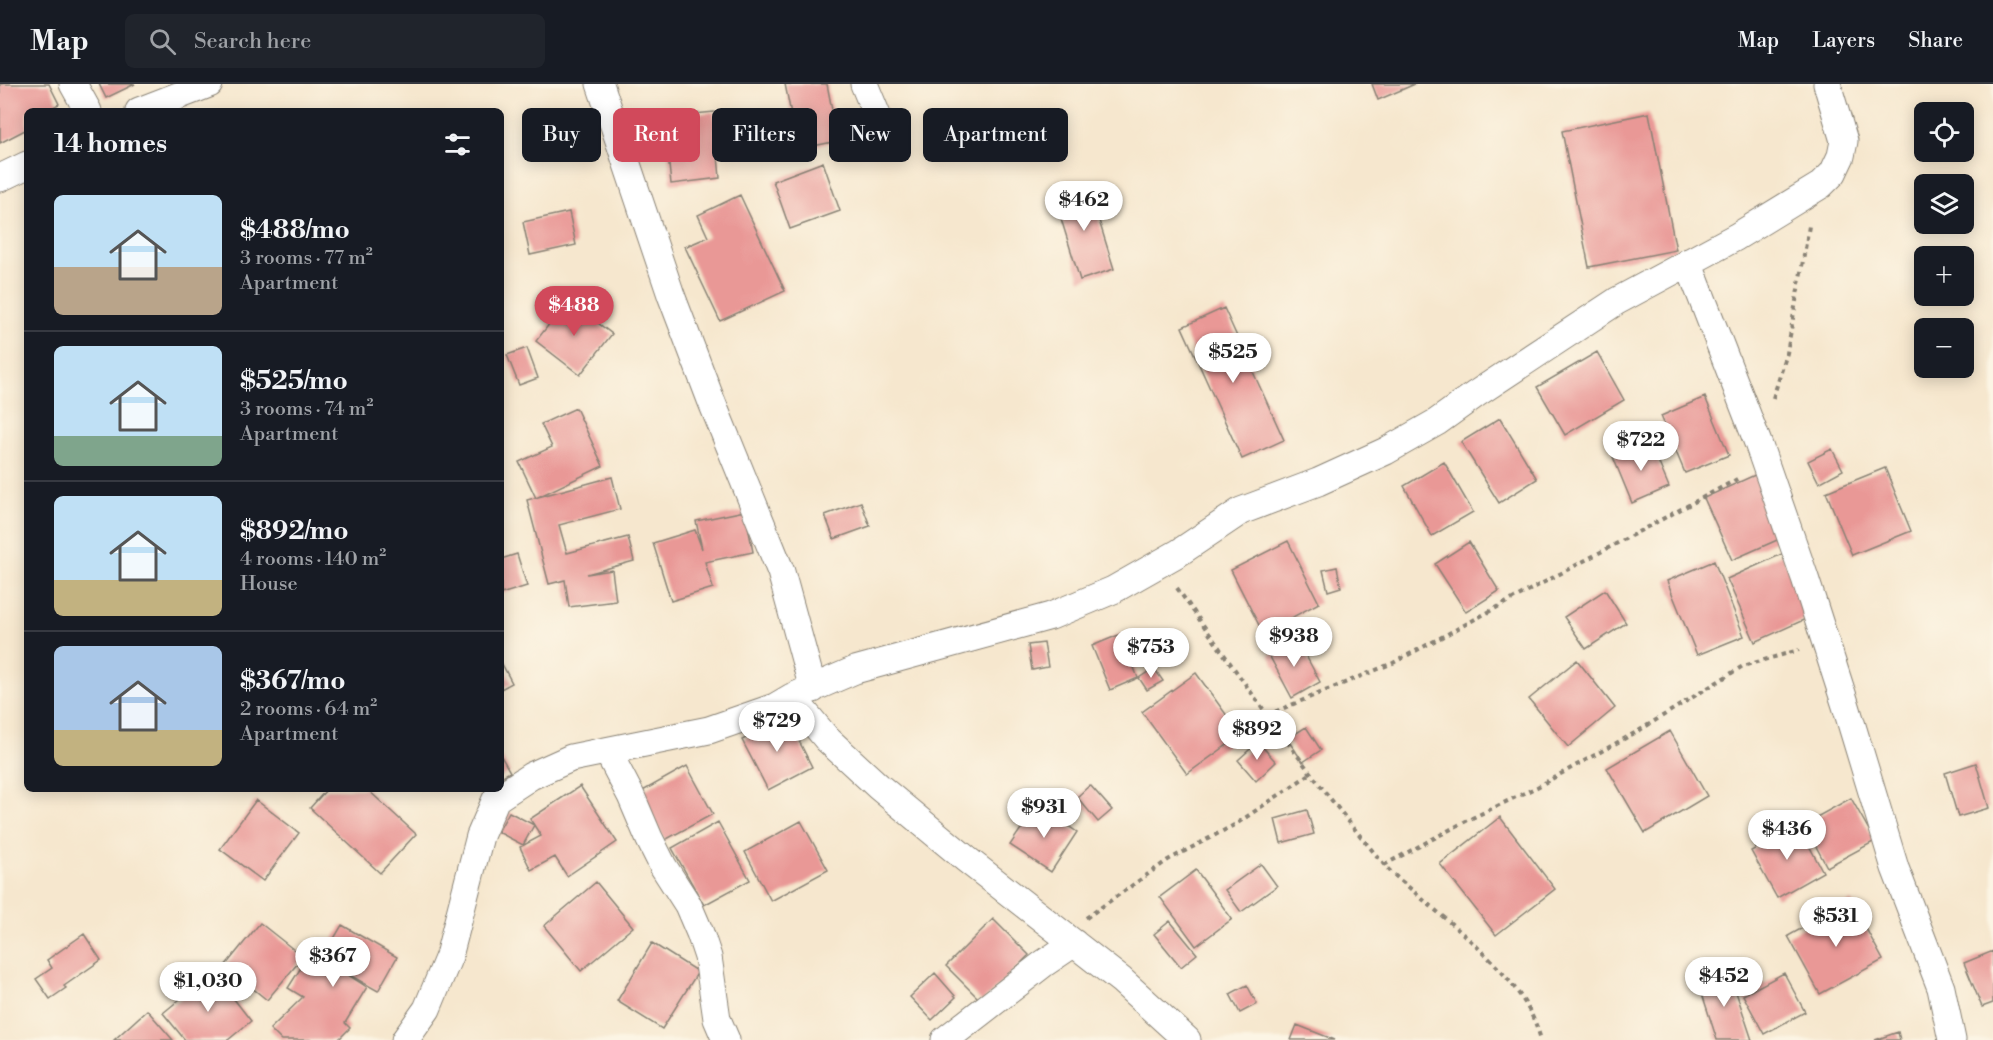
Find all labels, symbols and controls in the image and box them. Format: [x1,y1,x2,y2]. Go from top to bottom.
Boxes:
search box [125,14,545,68]
text: Map [30,24,89,59]
icon: search [146,25,179,58]
text: Search here [194,28,311,55]
text: Map [1738,28,1779,54]
text: Layers [1812,28,1875,54]
text: Share [1908,28,1963,54]
map controls [1914,102,1974,378]
button: locate [1914,102,1974,162]
chip: Buy [522,108,601,162]
chip: Rent [613,108,700,162]
chip: Filters [712,108,817,162]
chip: New [829,108,911,162]
chip: Apartment [923,108,1068,162]
text: 14 homes [54,128,167,160]
icon: filters [441,128,474,161]
button: layers [1914,174,1974,234]
pin: $462 [1048,181,1120,232]
text: $462 [1059,188,1109,213]
text: $488/mo [240,214,350,246]
icon: home [102,219,174,291]
text: 3 rooms · 77 m² [240,246,373,271]
button: + [1914,246,1974,306]
text: Apartment [240,271,338,296]
pin: $488 [538,286,610,337]
text: $488 [549,293,599,318]
button: − [1914,318,1974,378]
pin: $525 [1197,333,1269,384]
text: $525 [1208,340,1258,365]
text: $525/mo [240,365,348,397]
icon: home [102,370,174,442]
text: 3 rooms · 74 m² [240,397,373,422]
pin: $722 [1605,421,1677,472]
text: Apartment [240,422,338,447]
text: $722 [1617,428,1665,453]
text: $892/mo [240,515,349,547]
icon: home [102,520,174,592]
text: 4 rooms · 140 m² [240,547,386,572]
text: House [240,572,298,597]
pin: $938 [1258,617,1330,668]
text: $938 [1269,624,1319,649]
pin: $753 [1115,628,1187,679]
text: $753 [1127,635,1175,660]
text: $367/mo [240,665,345,697]
icon: home [102,670,174,742]
text: 2 rooms · 64 m² [240,697,377,722]
pin: $729 [741,702,813,753]
text: $729 [753,709,801,734]
pin: $892 [1221,710,1293,761]
text: $892 [1232,717,1282,742]
text: Apartment [240,722,338,747]
pin: $931 [1008,788,1080,839]
text: $931 [1021,795,1067,820]
pin: $436 [1751,810,1823,861]
text: $436 [1762,817,1812,842]
pin: $531 [1800,897,1872,948]
text: $531 [1813,904,1859,929]
pin: $367 [297,937,369,988]
text: $367 [309,944,357,969]
pin: $452 [1688,957,1760,1008]
pin: $1,030 [159,962,257,1013]
text: $452 [1699,964,1749,989]
text: $1,030 [174,969,243,994]

